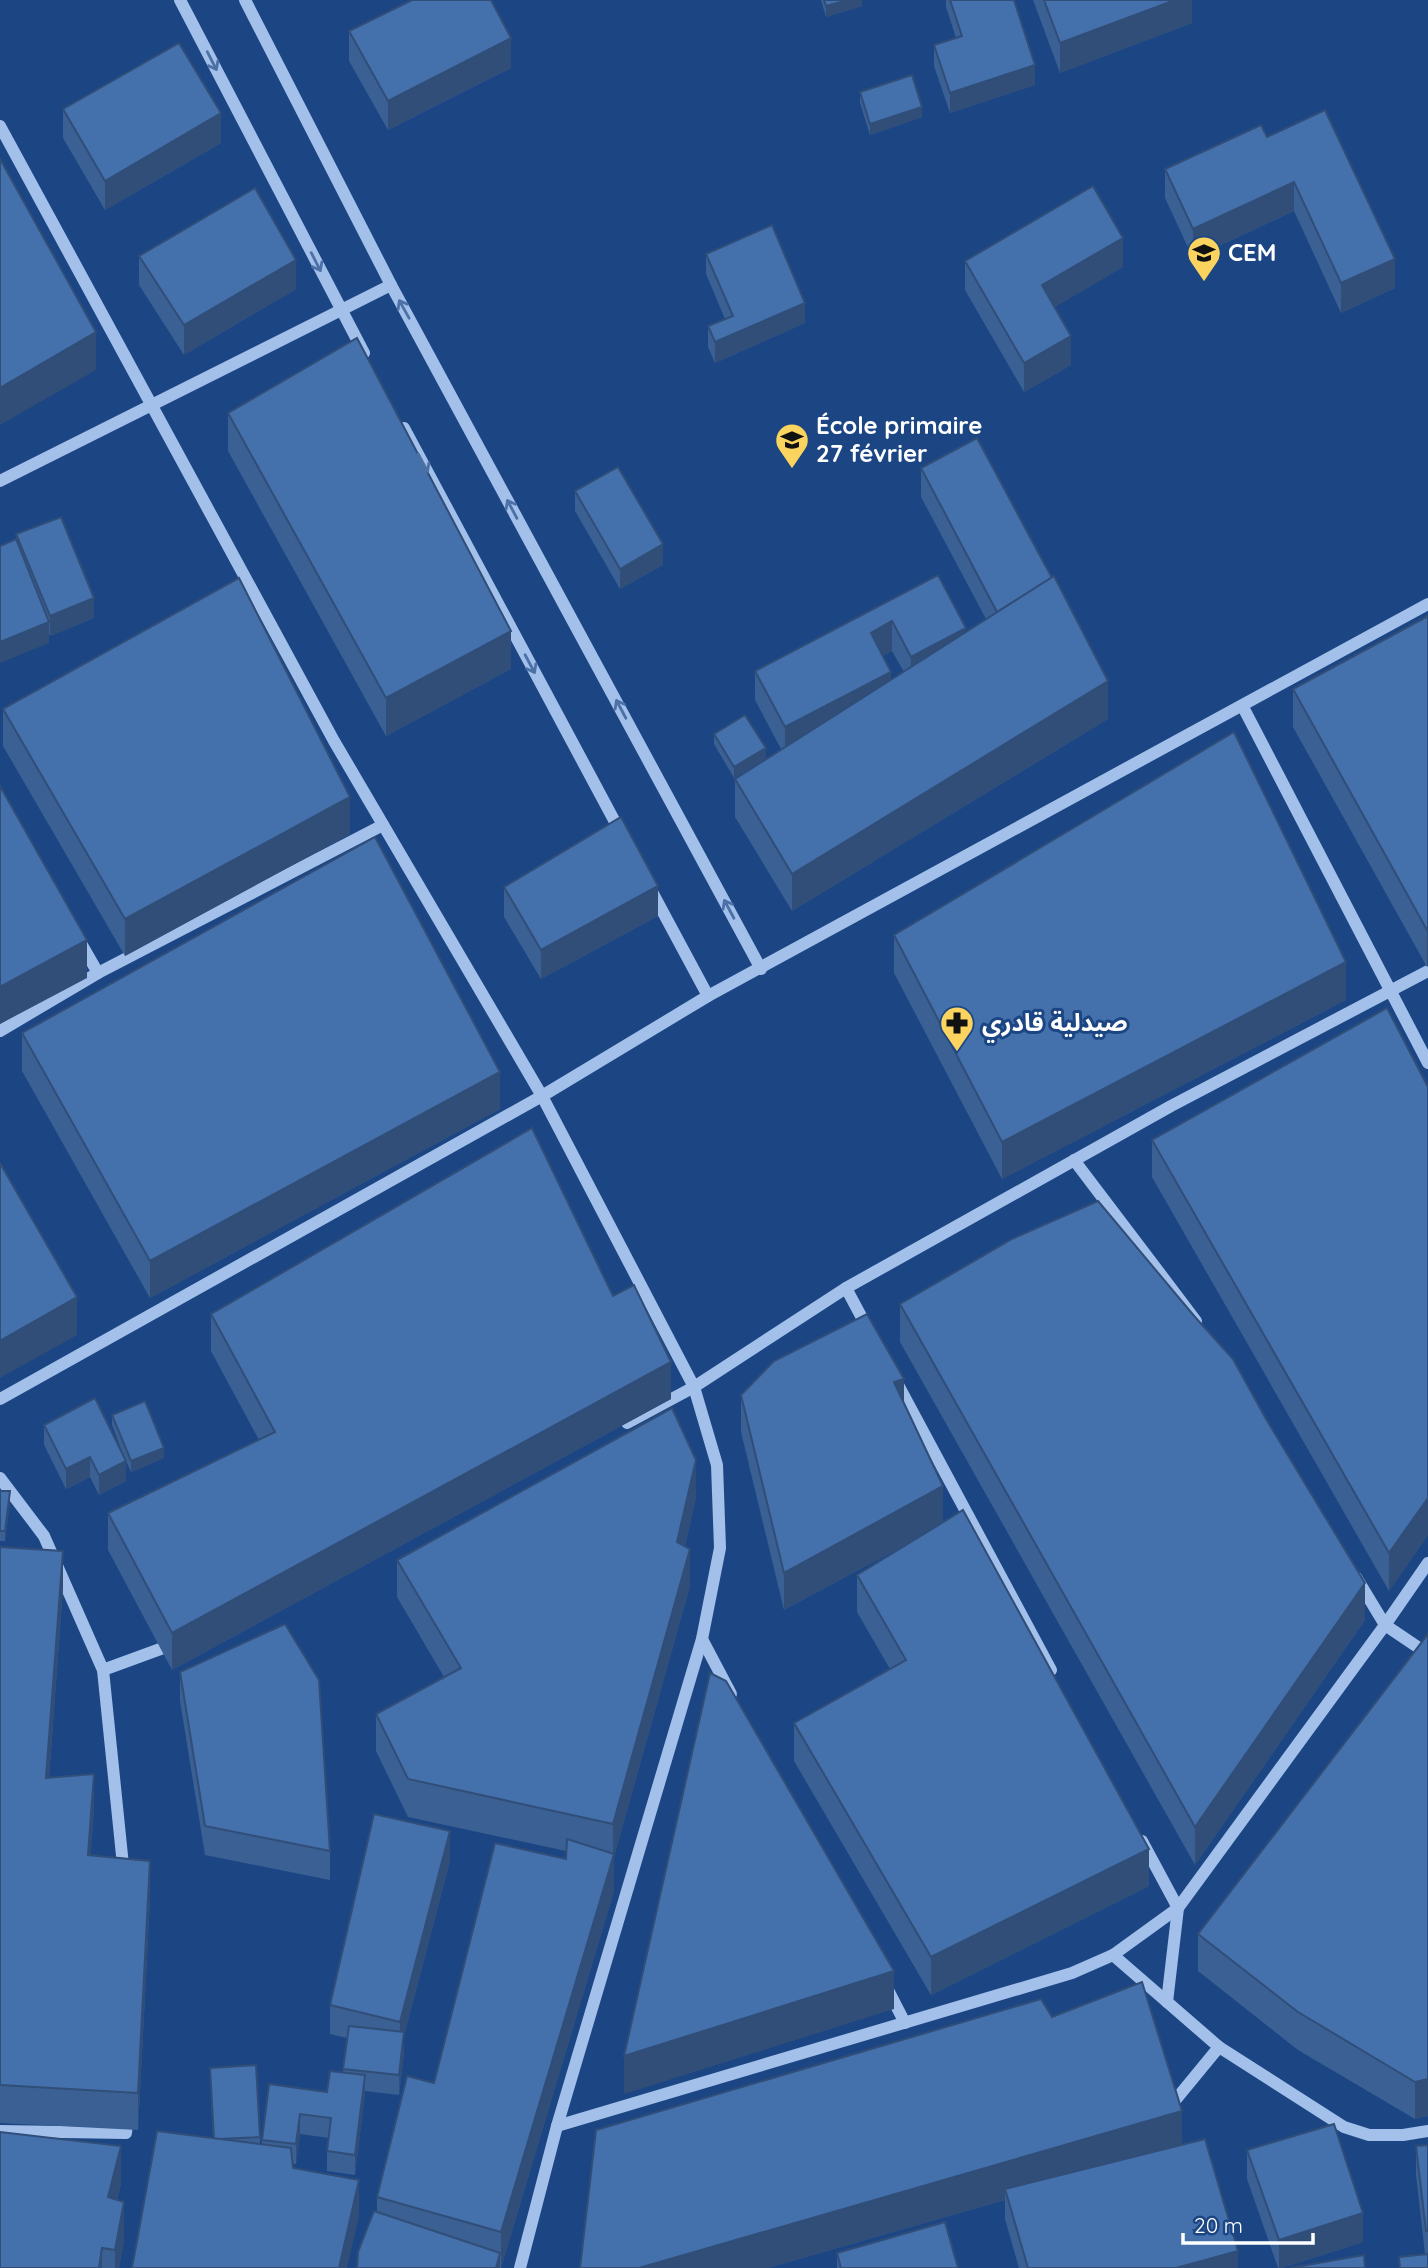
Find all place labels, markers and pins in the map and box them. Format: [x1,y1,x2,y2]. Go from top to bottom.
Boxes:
school or university icon: CEM [1185,234,1223,283]
place label: CEM [1228,237,1276,267]
place label: École primaire 27 février [816,410,982,468]
school or university icon: École primaire 27 février [773,421,811,470]
pharmacy icon: صيدلية قادري [938,1004,976,1053]
place label: صيدلية قادري [982,1007,1128,1043]

